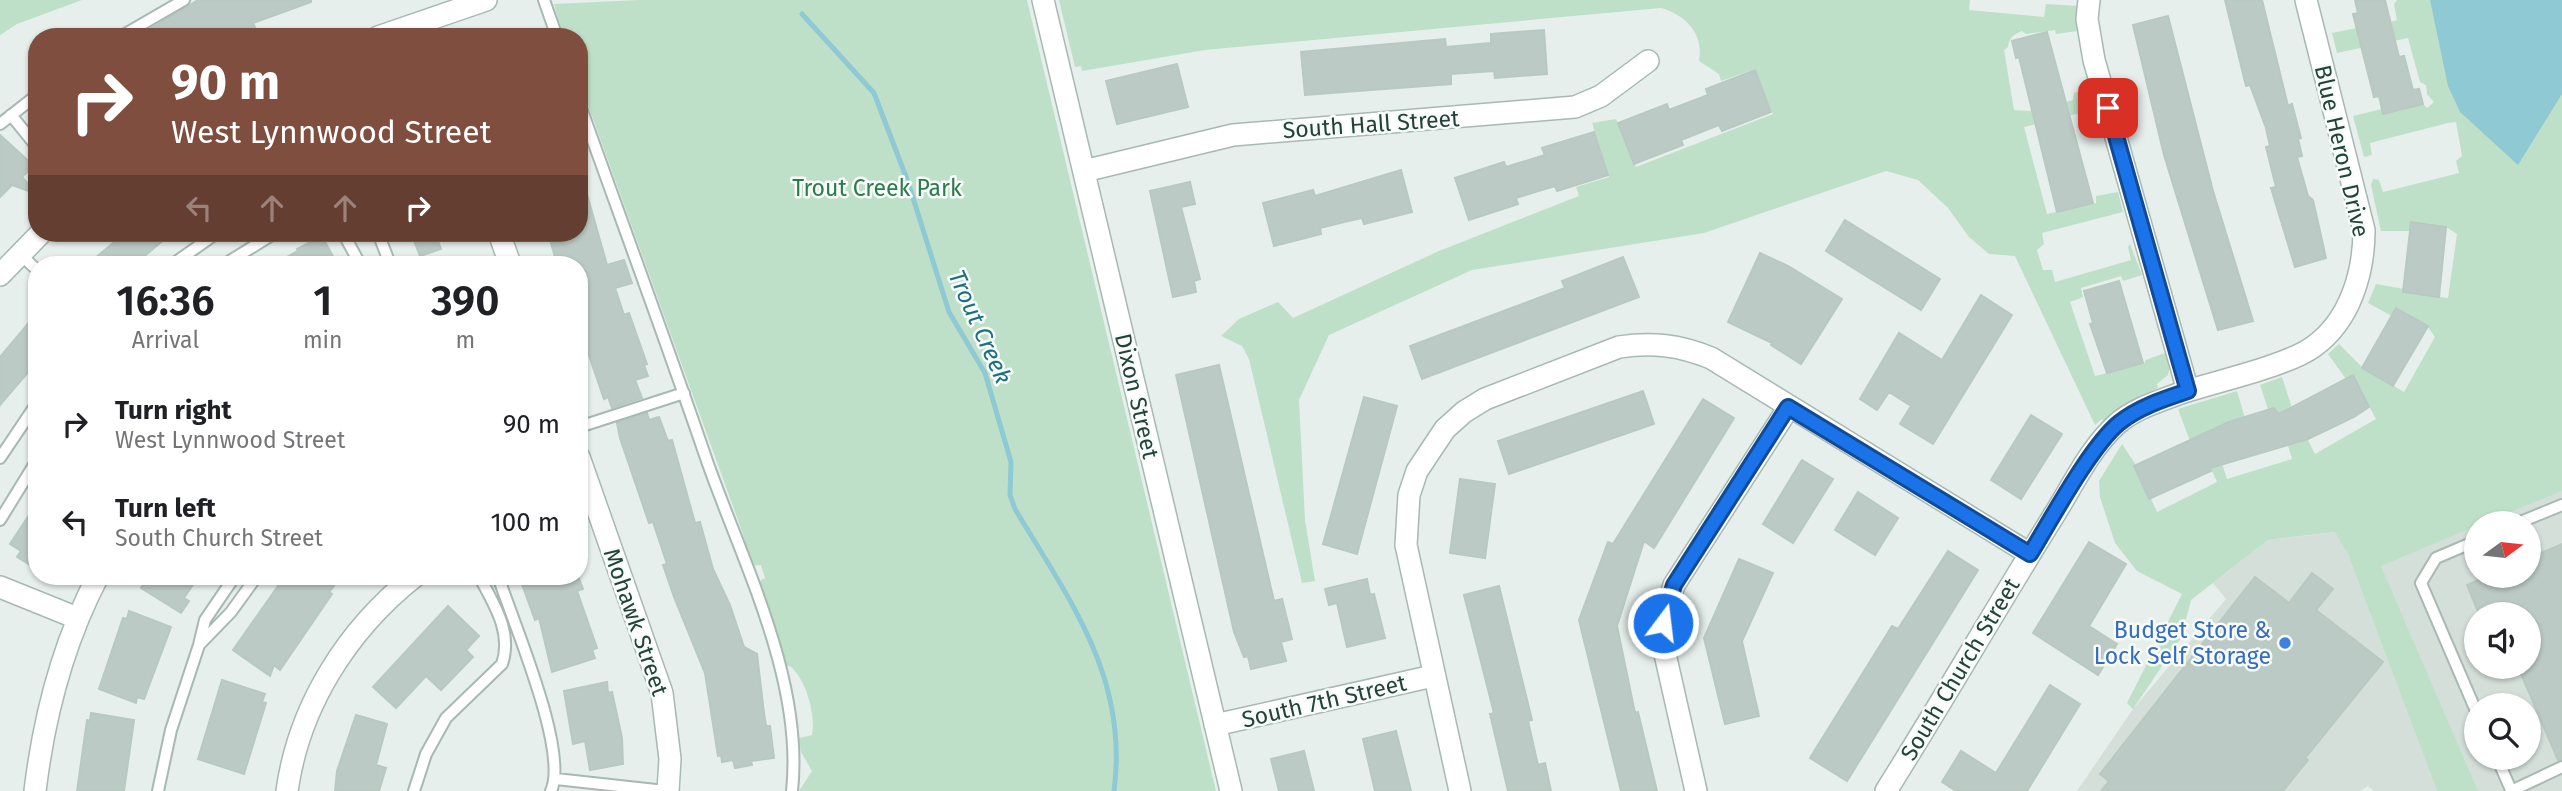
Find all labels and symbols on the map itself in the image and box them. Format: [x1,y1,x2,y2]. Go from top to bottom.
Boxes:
street label: Blue Heron Drive [2309,62,2375,240]
pin [2078,78,2138,138]
street label: South Hall Street [1282,104,1461,144]
park label: Trout Creek Park [792,174,962,202]
water label: Trout Creek [942,266,1018,388]
street label: Dixon Street [1109,331,1165,462]
north arrow [2464,511,2541,588]
street label: Mohawk Street [598,545,675,700]
street label: South Church Street [1894,572,2026,765]
position arrow [1626,586,1700,660]
place label: Budget Store & Lock Self Storage [2094,616,2271,670]
marker: Budget Store & Lock Self Storage [2277,635,2293,651]
street label: South 7th Street [1239,668,1410,734]

